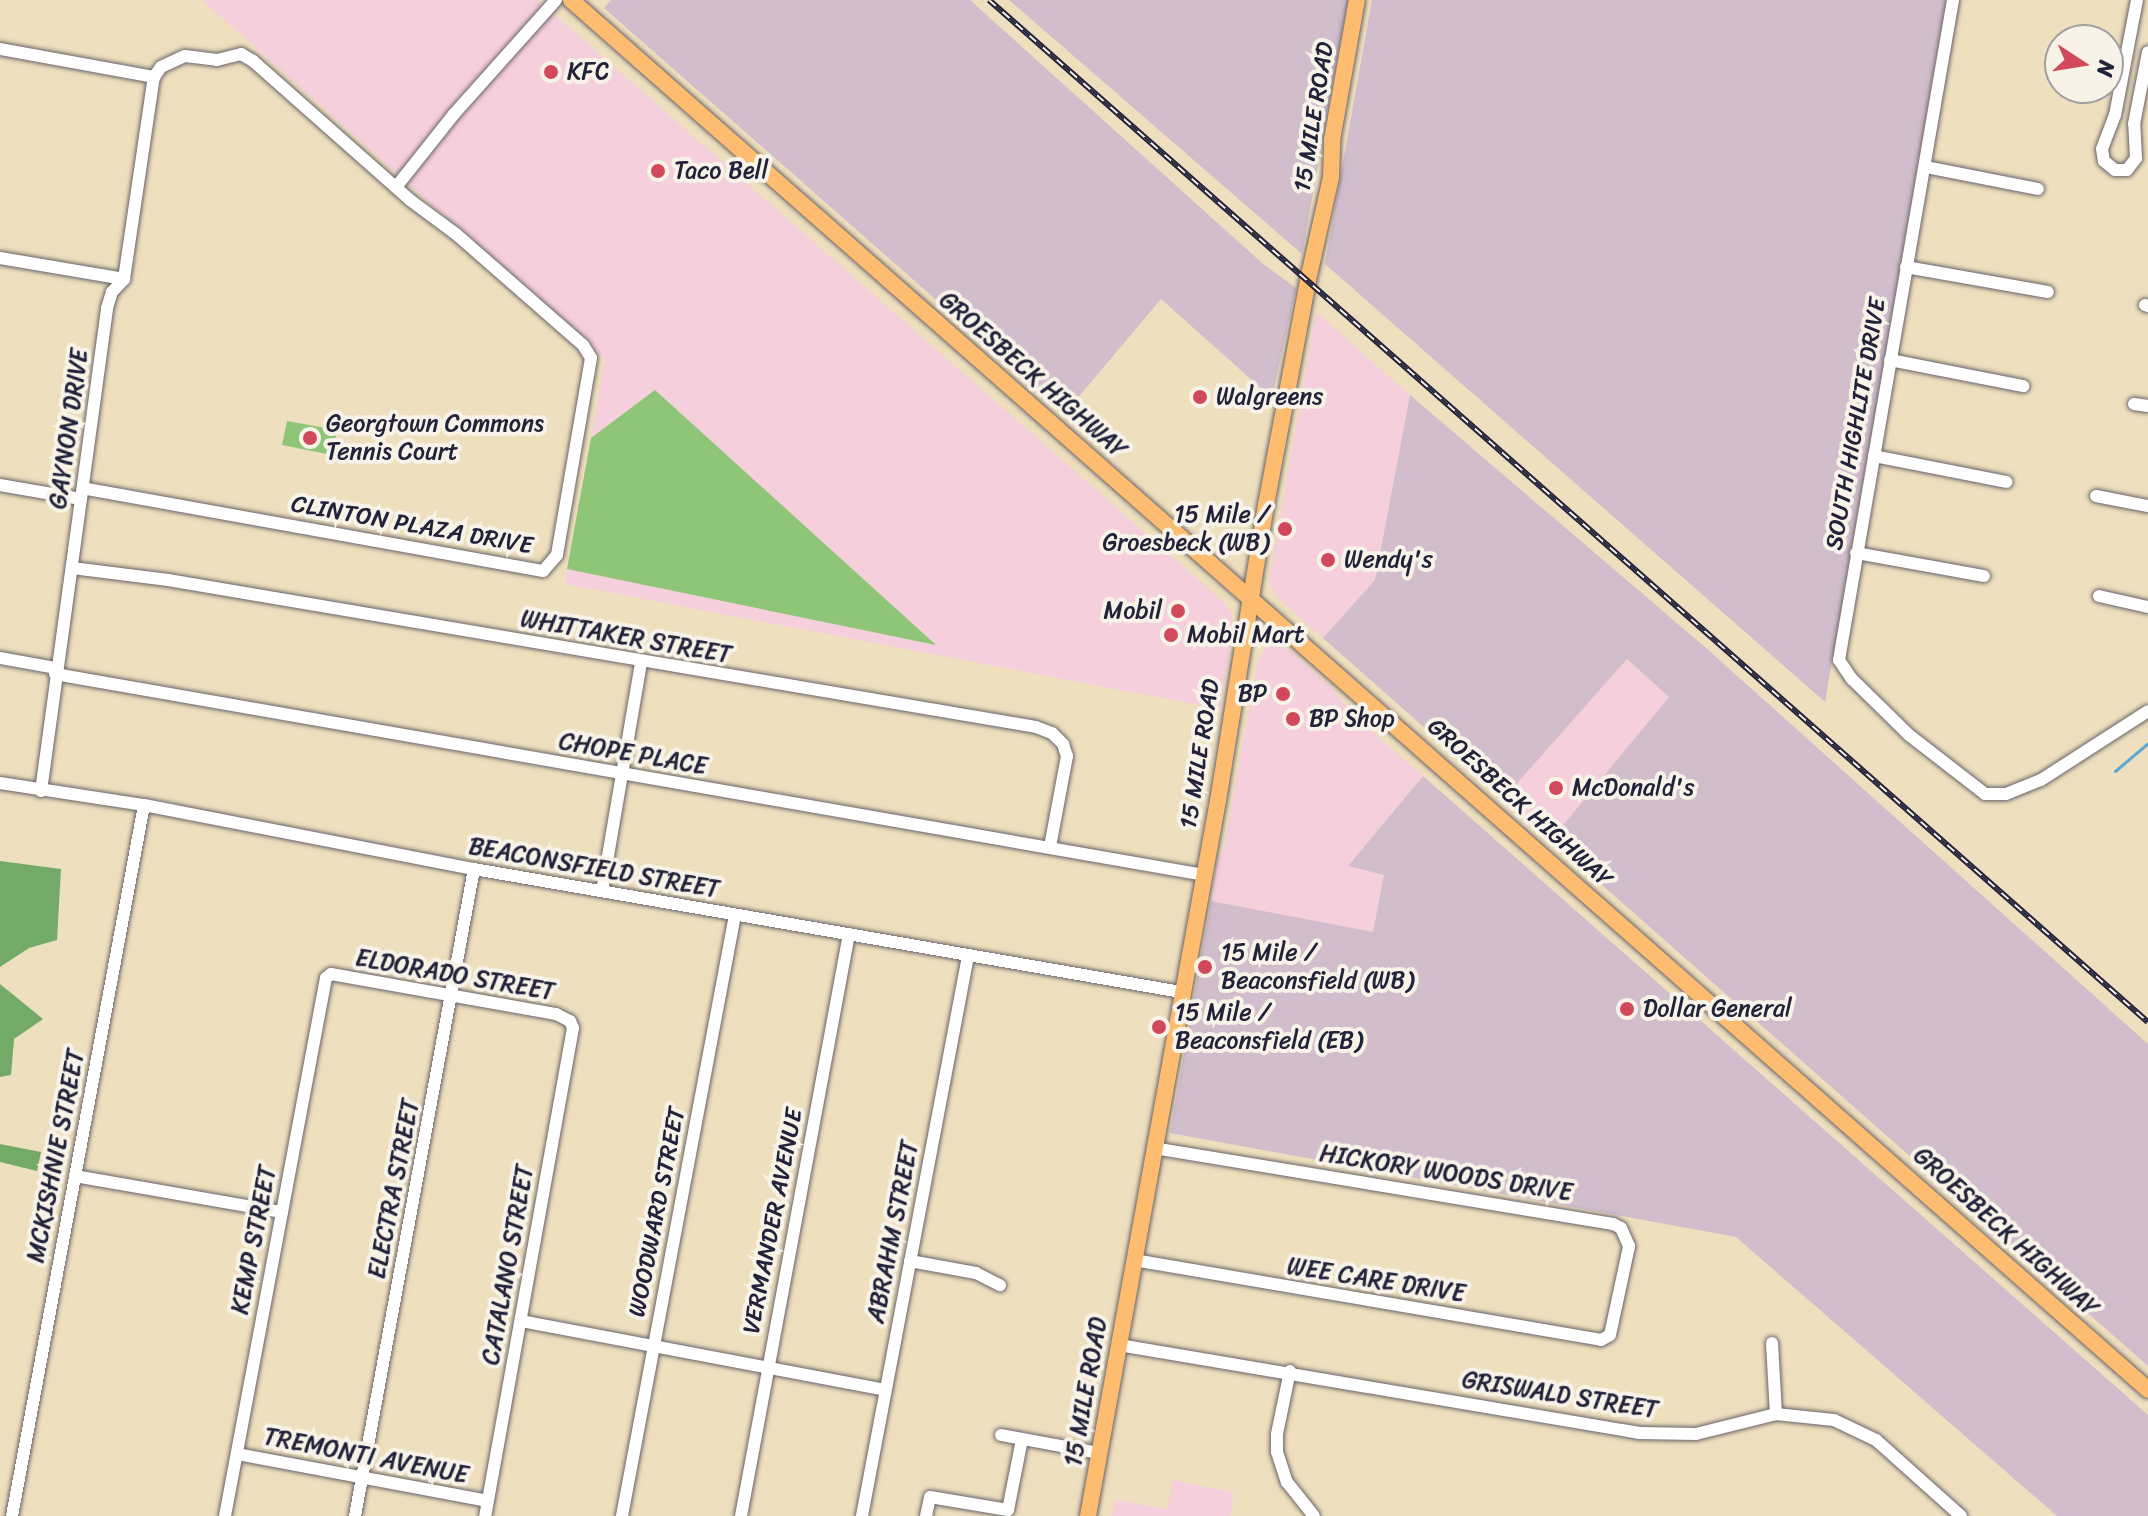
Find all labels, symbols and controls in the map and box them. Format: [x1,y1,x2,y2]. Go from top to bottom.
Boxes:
north arrow [2044,24,2124,104]
street label: 15 MILE ROAD [1288,40,1340,194]
text: N [2085,57,2127,80]
place label: KFC [567,58,609,86]
marker: KFC [542,63,560,81]
place label: Taco Bell [674,157,769,185]
marker: Taco Bell [649,162,667,180]
street label: GROESBECK HIGHWAY [933,286,1133,464]
street label: SOUTH HIGHLITE DRIVE [1819,295,1893,553]
street label: GAYNON DRIVE [43,345,95,513]
place label: Walgreens [1216,383,1323,411]
marker: Walgreens [1191,388,1209,406]
place label: Georgtown Commons Tennis Court [326,410,545,466]
marker: Georgtown Commons Tennis Court [301,429,319,447]
street label: CLINTON PLAZA DRIVE [288,489,536,561]
place label: 15 Mile / Groesbeck (WB) [1102,501,1269,557]
marker: 15 Mile / Groesbeck (WB) [1276,520,1294,538]
place label: Wendy's [1344,546,1433,574]
marker: Wendy's [1319,551,1337,569]
place label: Mobil [1104,597,1162,625]
marker: Mobil [1169,602,1187,620]
street label: WHITTAKER STREET [518,604,734,670]
place label: Mobil Mart [1187,621,1304,649]
marker: Mobil Mart [1162,626,1180,644]
street label: 15 MILE ROAD [1174,677,1226,831]
place label: BP [1238,680,1267,708]
marker: BP [1274,685,1292,703]
place label: BP Shop [1309,705,1397,733]
marker: BP Shop [1284,710,1302,728]
street label: GROESBECK HIGHWAY [1421,712,1619,894]
street label: CHOPE PLACE [557,727,709,781]
place label: McDonald's [1572,774,1695,802]
marker: McDonald's [1547,779,1565,797]
street label: BEACONSFIELD STREET [466,832,722,904]
place label: 15 Mile / Beaconsfield (WB) [1221,939,1414,995]
street label: ELDORADO STREET [353,943,557,1007]
marker: 15 Mile / Beaconsfield (WB) [1196,958,1214,976]
place label: Dollar General [1643,995,1793,1023]
place label: 15 Mile / Beaconsfield (EB) [1175,999,1362,1055]
marker: Dollar General [1618,1000,1636,1018]
marker: 15 Mile / Beaconsfield (EB) [1150,1018,1168,1036]
street label: MCKISHNIE STREET [21,1047,91,1265]
street label: ELECTRA STREET [362,1096,426,1282]
street label: WOODWARD STREET [622,1103,692,1321]
street label: VERMANDER AVENUE [737,1106,809,1336]
street label: ABRAHM STREET [861,1138,925,1326]
street label: HICKORY WOODS DRIVE [1318,1139,1574,1207]
street label: GROESBECK HIGHWAY [1907,1141,2105,1323]
street label: CATALANO STREET [476,1162,540,1368]
street label: KEMP STREET [226,1163,282,1317]
street label: WEE CARE DRIVE [1284,1252,1468,1308]
street label: 15 MILE ROAD [1059,1315,1113,1469]
street label: GRISWALD STREET [1460,1365,1660,1425]
street label: TREMONTI AVENUE [261,1422,471,1490]

